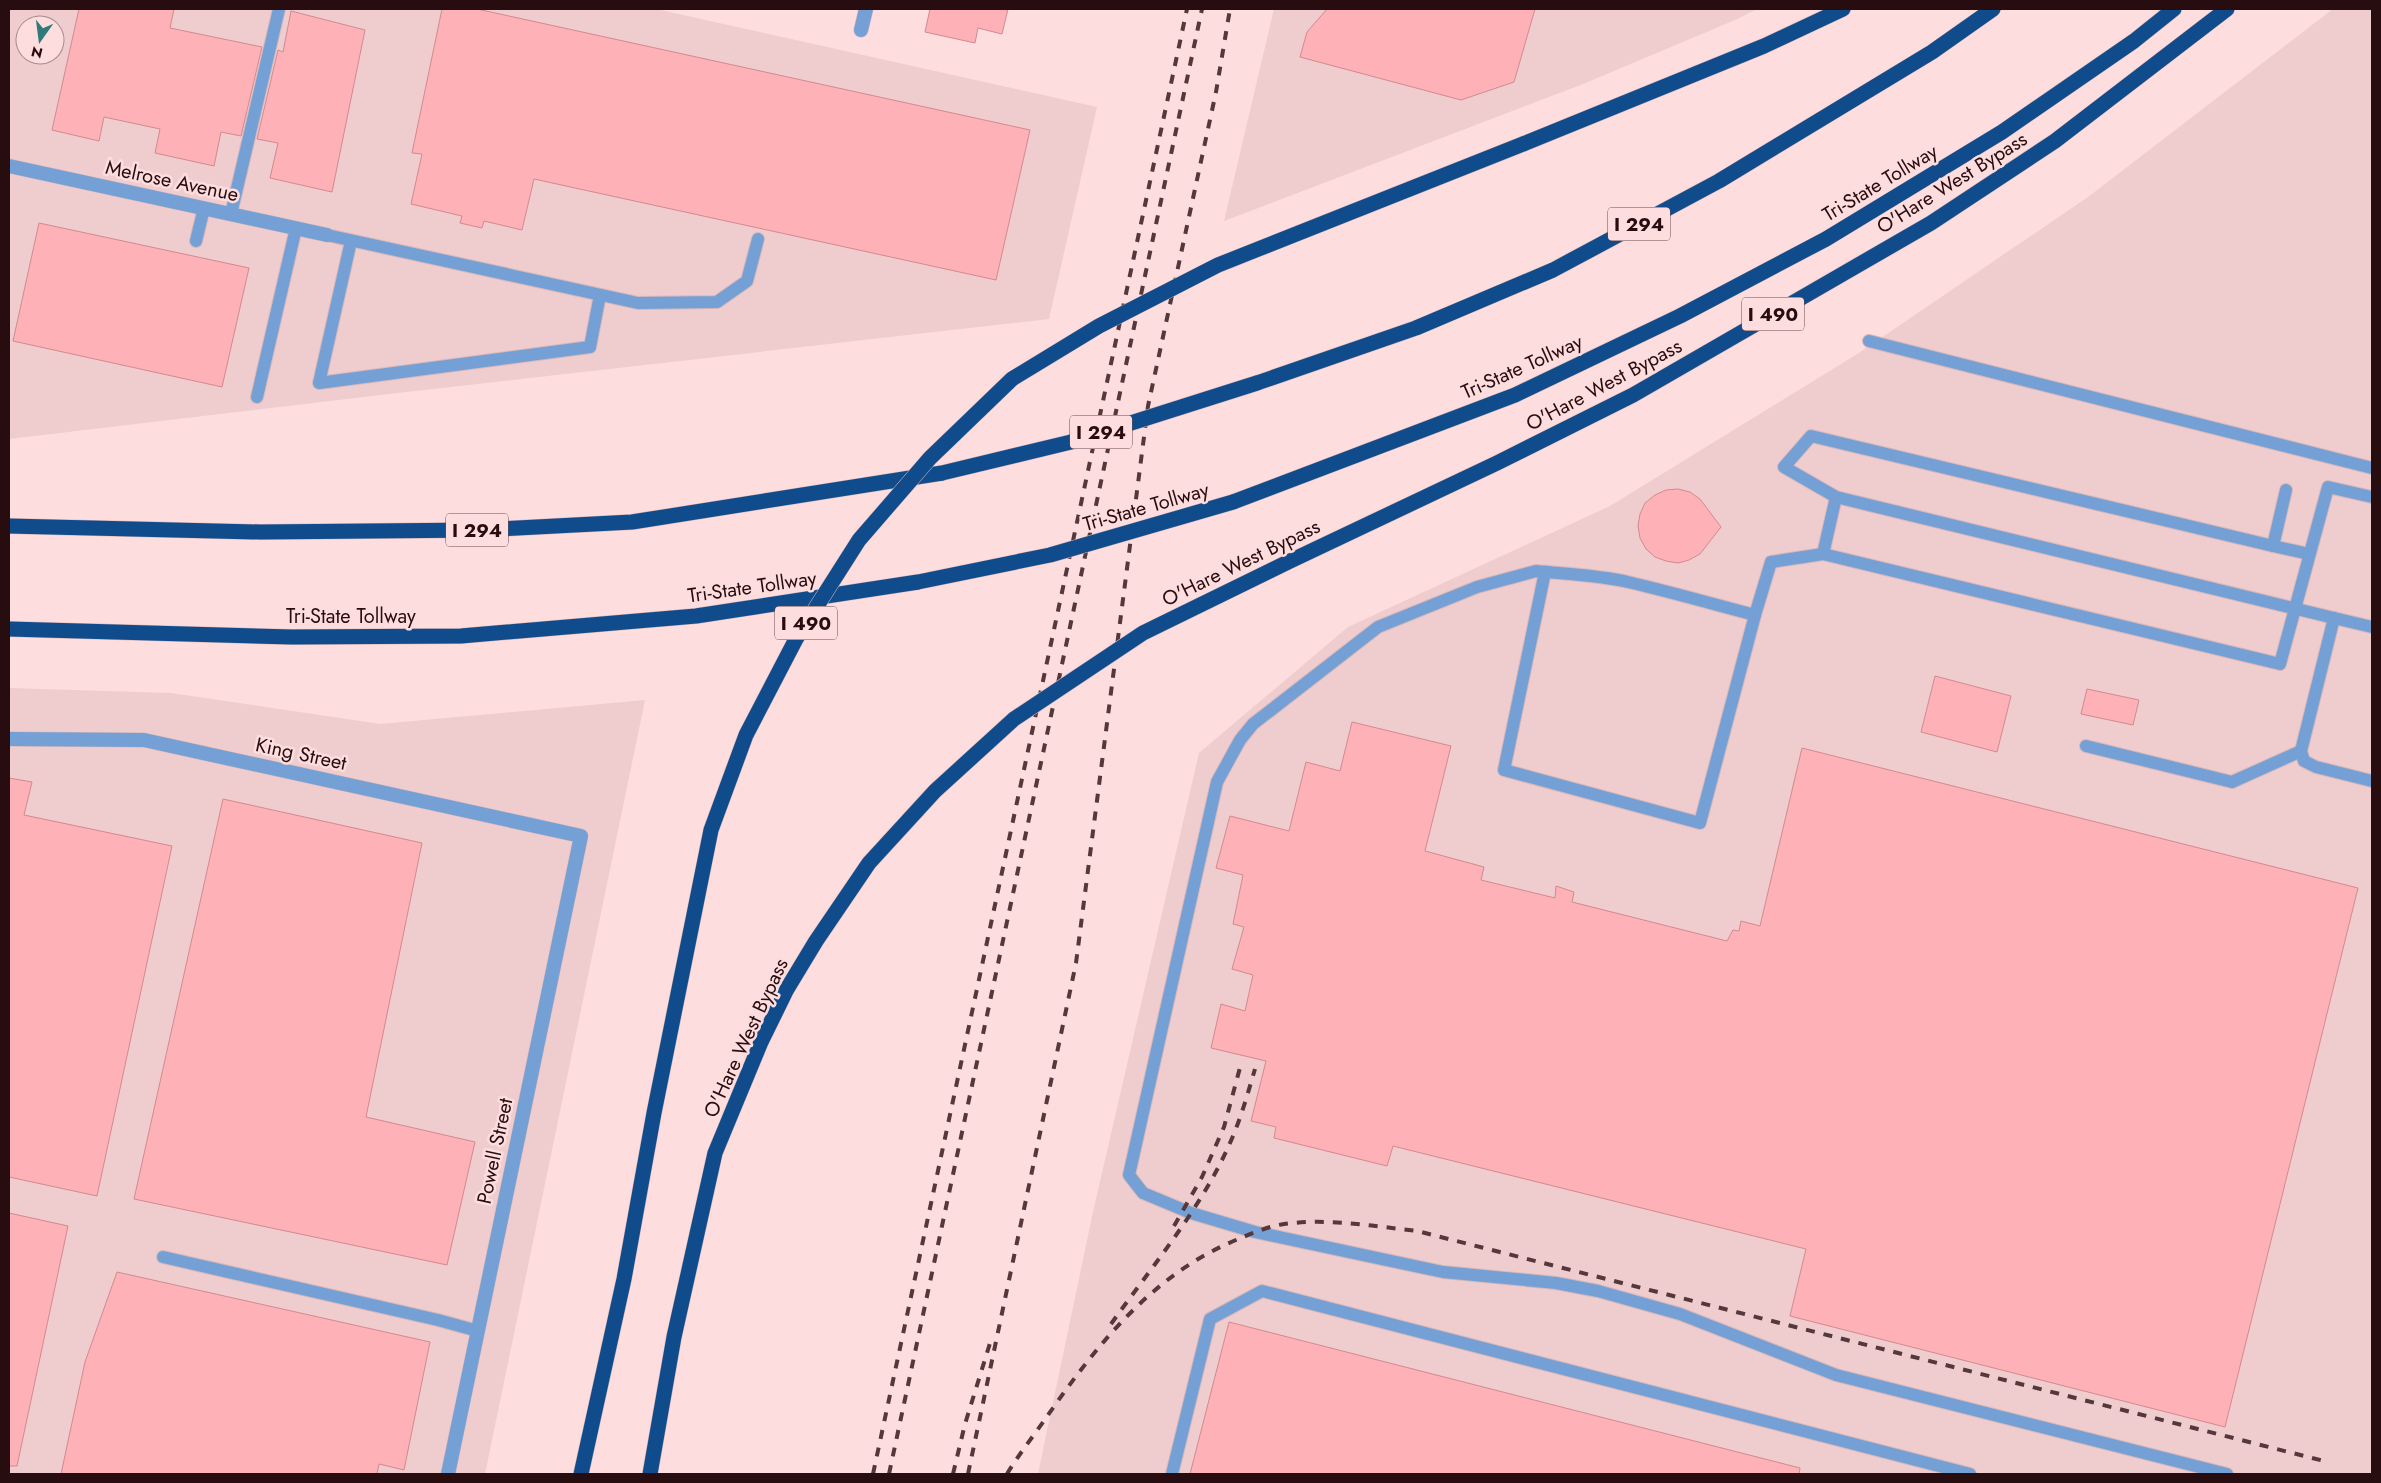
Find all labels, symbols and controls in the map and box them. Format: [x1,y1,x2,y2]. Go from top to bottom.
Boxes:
north arrow [15,15,65,65]
text: N [29,42,45,64]
street label: O'Hare West Bypass [1871,125,2033,241]
street label: Tri-State Tollway [1817,137,1943,229]
street label: Melrose Avenue [103,153,241,209]
road number: I 294 [1608,208,1670,240]
road number: I 490 [1742,298,1804,330]
street label: Tri-State Tollway [1457,327,1587,407]
street label: O'Hare West Bypass [1521,332,1687,438]
road number: I 294 [1070,416,1132,448]
street label: Tri-State Tollway [1080,475,1213,539]
street label: O'Hare West Bypass [1157,512,1325,614]
road number: I 294 [446,514,508,546]
street label: Tri-State Tollway [686,564,818,610]
street label: Tri-State Tollway [286,602,416,631]
road number: I 490 [775,606,837,640]
street label: King Street [253,730,349,778]
street label: O'Hare West Bypass [696,954,796,1122]
street label: Powell Street [470,1095,520,1207]

